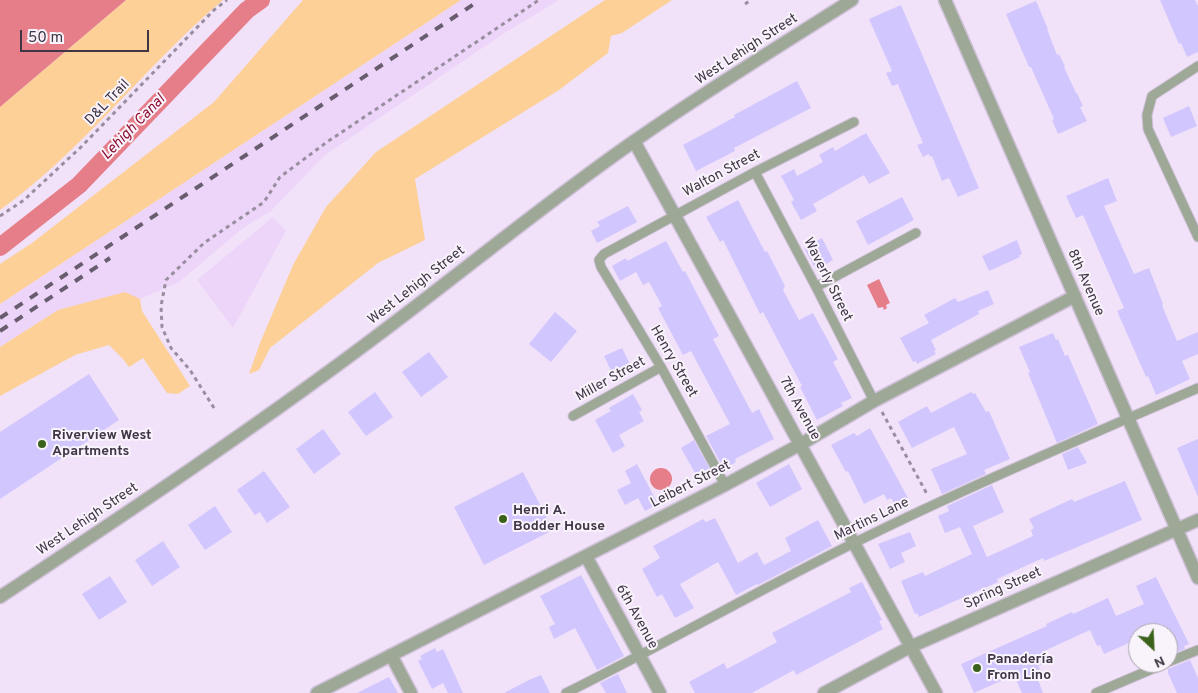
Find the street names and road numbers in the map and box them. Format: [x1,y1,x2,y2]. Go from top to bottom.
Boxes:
street label: West Lehigh Street [693,11,801,89]
street label: D&L Trail [82,77,134,129]
street label: Walton Street [681,147,763,201]
street label: Waverly Street [799,235,855,325]
street label: West Lehigh Street [365,243,469,329]
street label: 8th Avenue [1063,247,1107,319]
street label: Henry Street [646,323,700,401]
street label: Miller Street [573,354,649,406]
street label: 7th Avenue [775,374,823,444]
street label: Leibert Street [648,458,734,512]
street label: West Lehigh Street [34,480,142,560]
street label: Martins Lane [832,495,912,545]
street label: Spring Street [962,564,1044,614]
street label: 6th Avenue [611,582,661,652]

